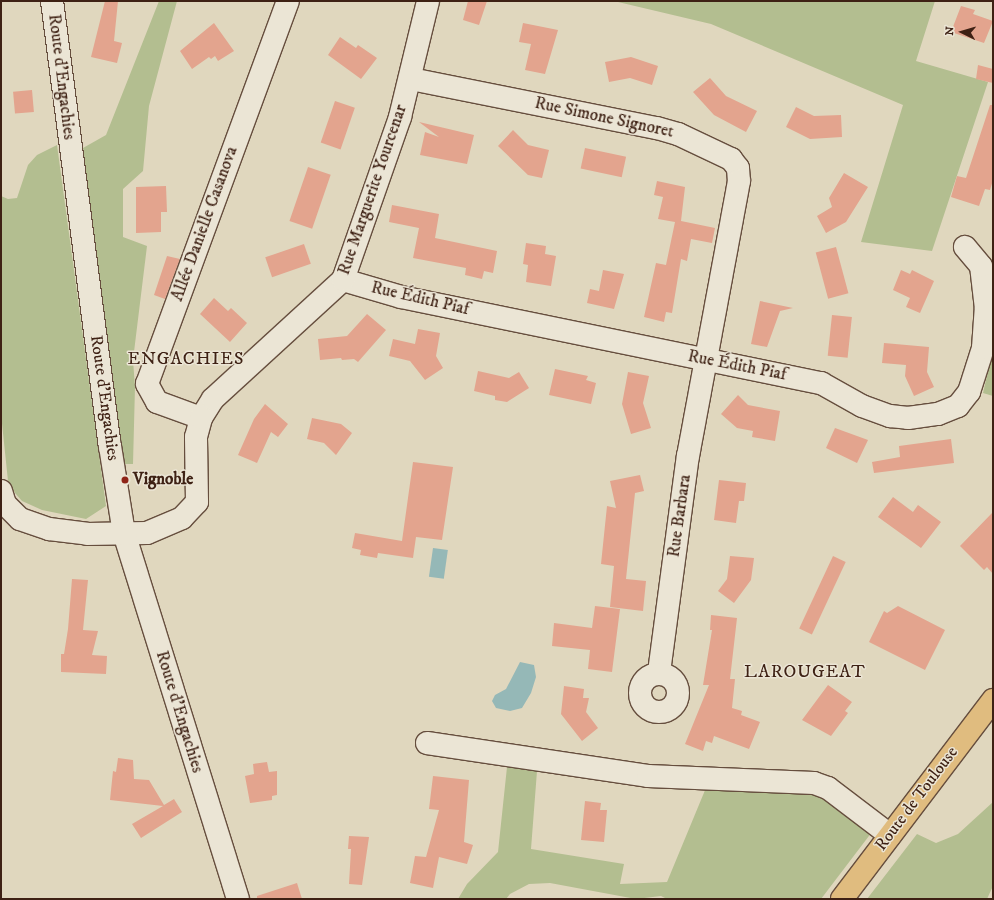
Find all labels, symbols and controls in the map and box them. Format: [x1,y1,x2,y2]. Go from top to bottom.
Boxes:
north arrow [942,12,982,52]
street label: Route d'Engachies [43,13,79,141]
text: N [943,26,957,36]
street label: Rue Simone Signoret [533,93,675,143]
street label: Rue Marguerite Yourcenar [334,102,412,278]
street label: Allée Danielle Casanova [168,144,242,304]
street label: Rue Édith Piaf [369,278,471,320]
street label: Route d'Engachies [85,334,123,462]
street label: Rue Édith Piaf [686,346,788,386]
district label: ENGACHIES [128,348,244,370]
place label: Vignoble [133,470,193,490]
street label: Rue Barbara [664,473,696,559]
marker: Vignoble [120,475,130,485]
street label: Route d'Engachies [151,649,207,775]
district label: LAROUGEAT [744,661,866,683]
street label: Route de Toulouse [871,743,963,855]

